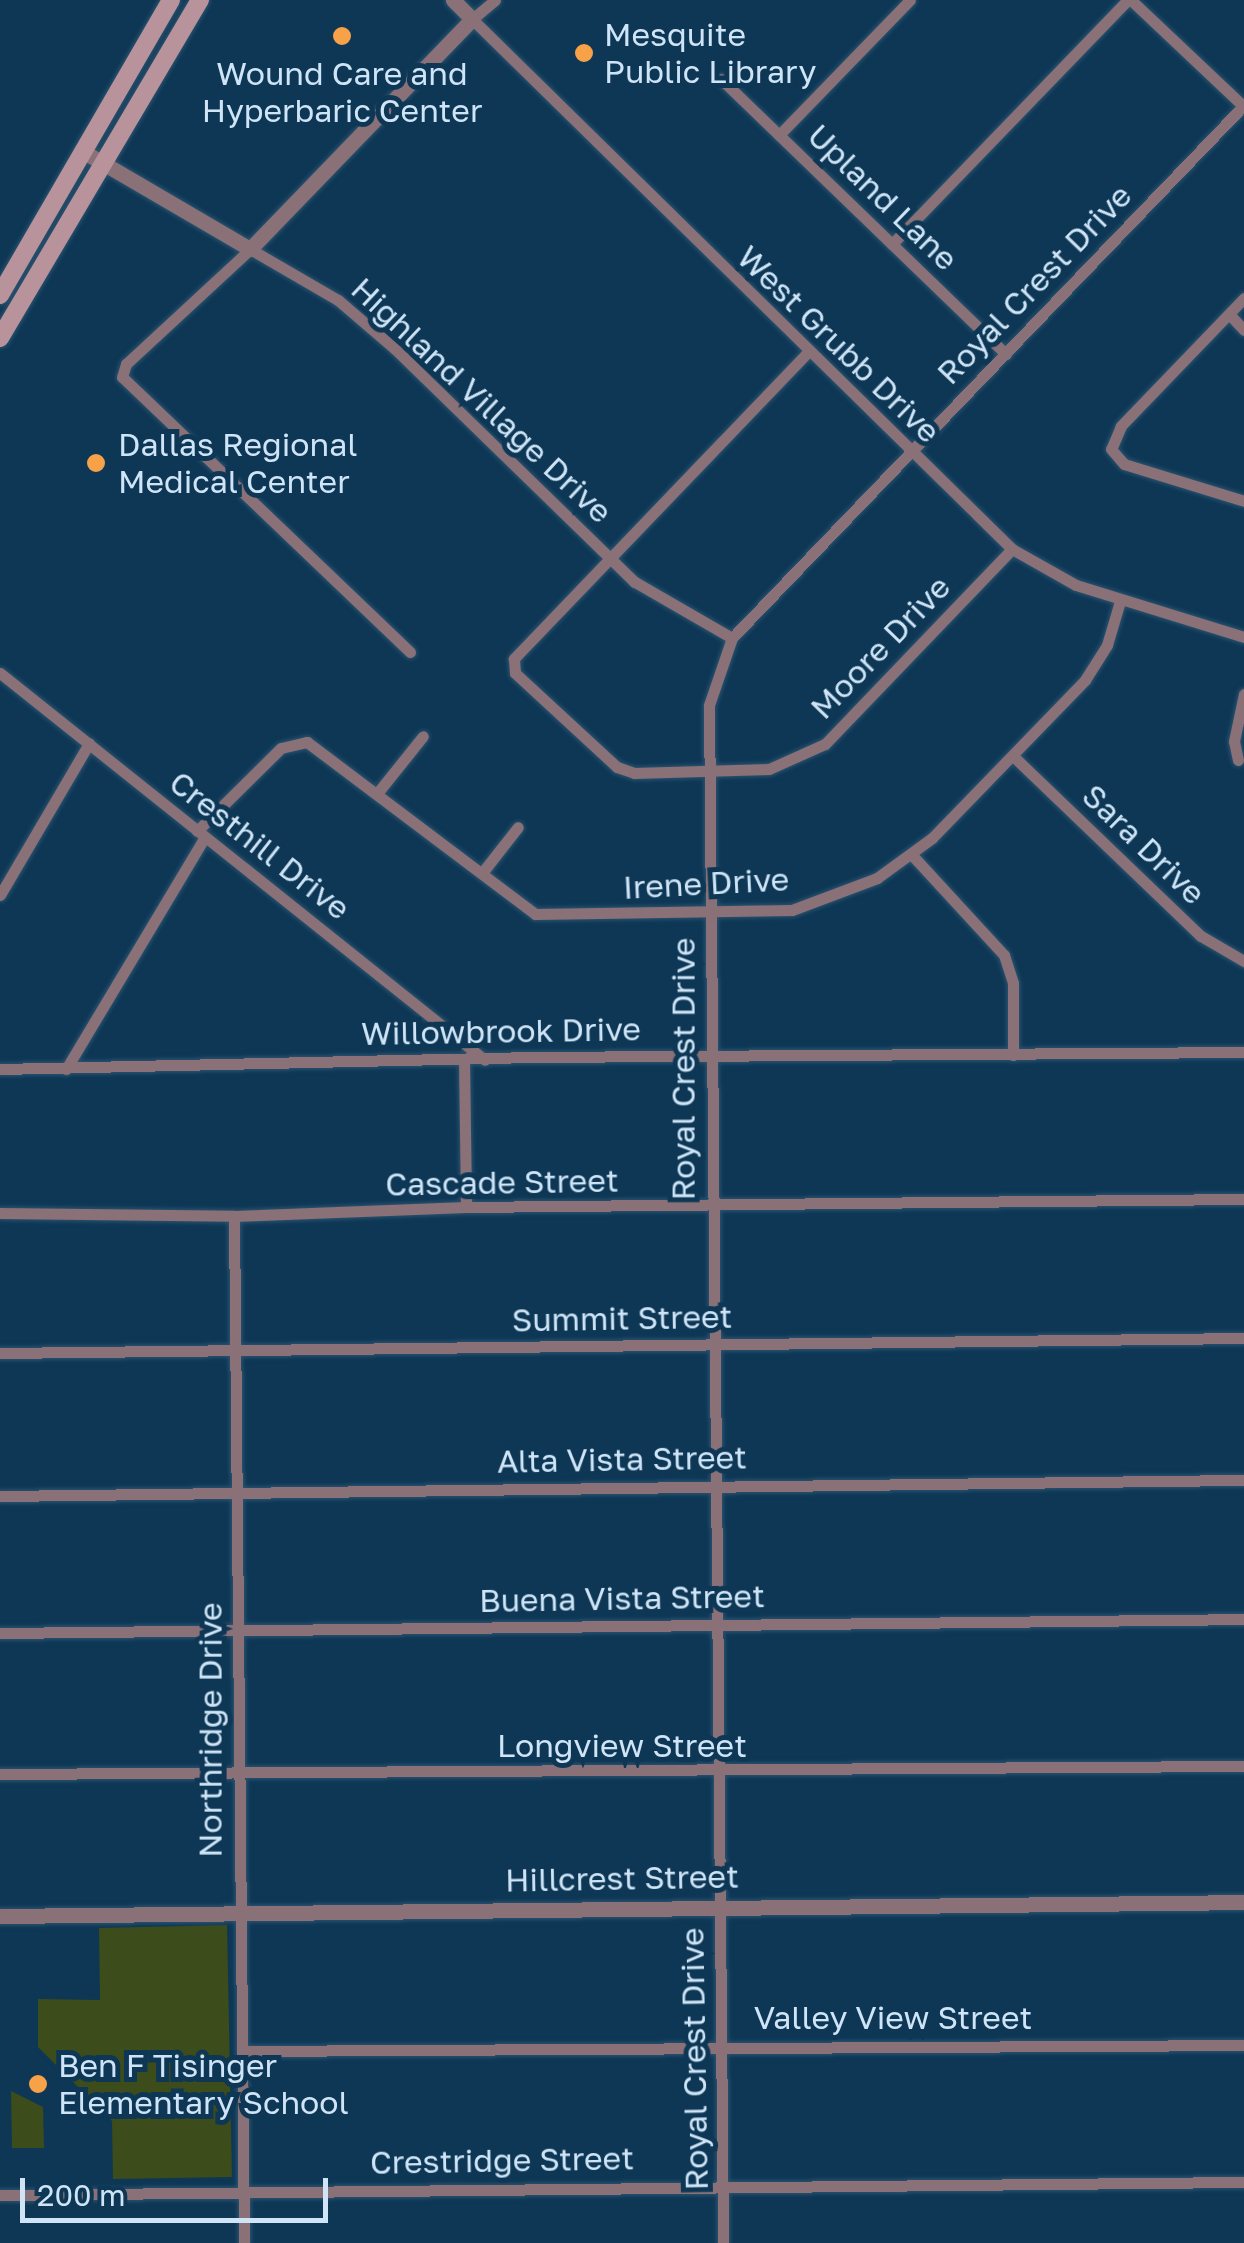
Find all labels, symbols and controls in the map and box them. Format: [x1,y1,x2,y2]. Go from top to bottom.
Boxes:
place label: Mesquite Public Library [604,16,816,91]
marker: Wound Care and Hyperbaric Center [329,23,355,49]
marker: Mesquite Public Library [573,42,595,64]
place label: Wound Care and Hyperbaric Center [202,55,482,130]
street label: Upland Lane [800,116,966,278]
street label: Royal Crest Drive [929,176,1139,392]
street label: West Grubb Drive [730,238,948,450]
street label: Highland Village Drive [344,269,620,531]
place label: Dallas Regional Medical Center [118,426,357,501]
marker: Dallas Regional Medical Center [83,450,109,476]
street label: Moore Drive [802,568,958,726]
street label: Cresthill Drive [162,763,358,927]
street label: Sara Drive [1075,776,1213,912]
street label: Irene Drive [622,859,790,907]
street label: Royal Crest Drive [664,938,702,1200]
street label: Willowbrook Drive [361,1009,641,1053]
street label: Cascade Street [385,1161,619,1203]
street label: Summit Street [511,1297,733,1339]
street label: Alta Vista Street [497,1438,747,1480]
street label: Buena Vista Street [479,1576,765,1620]
street label: Northridge Drive [191,1602,229,1858]
street label: Longview Street [497,1726,747,1764]
street label: Hillcrest Street [505,1857,739,1899]
street label: Royal Crest Drive [673,1927,715,2191]
street label: Valley View Street [754,1998,1032,2036]
place label: Ben F Tisinger Elementary School [58,2047,349,2122]
marker: Ben F Tisinger Elementary School [27,2073,49,2095]
street label: Crestridge Street [370,2138,634,2182]
scale bar [25,2158,332,2220]
text: 200 m [37,2177,126,2213]

